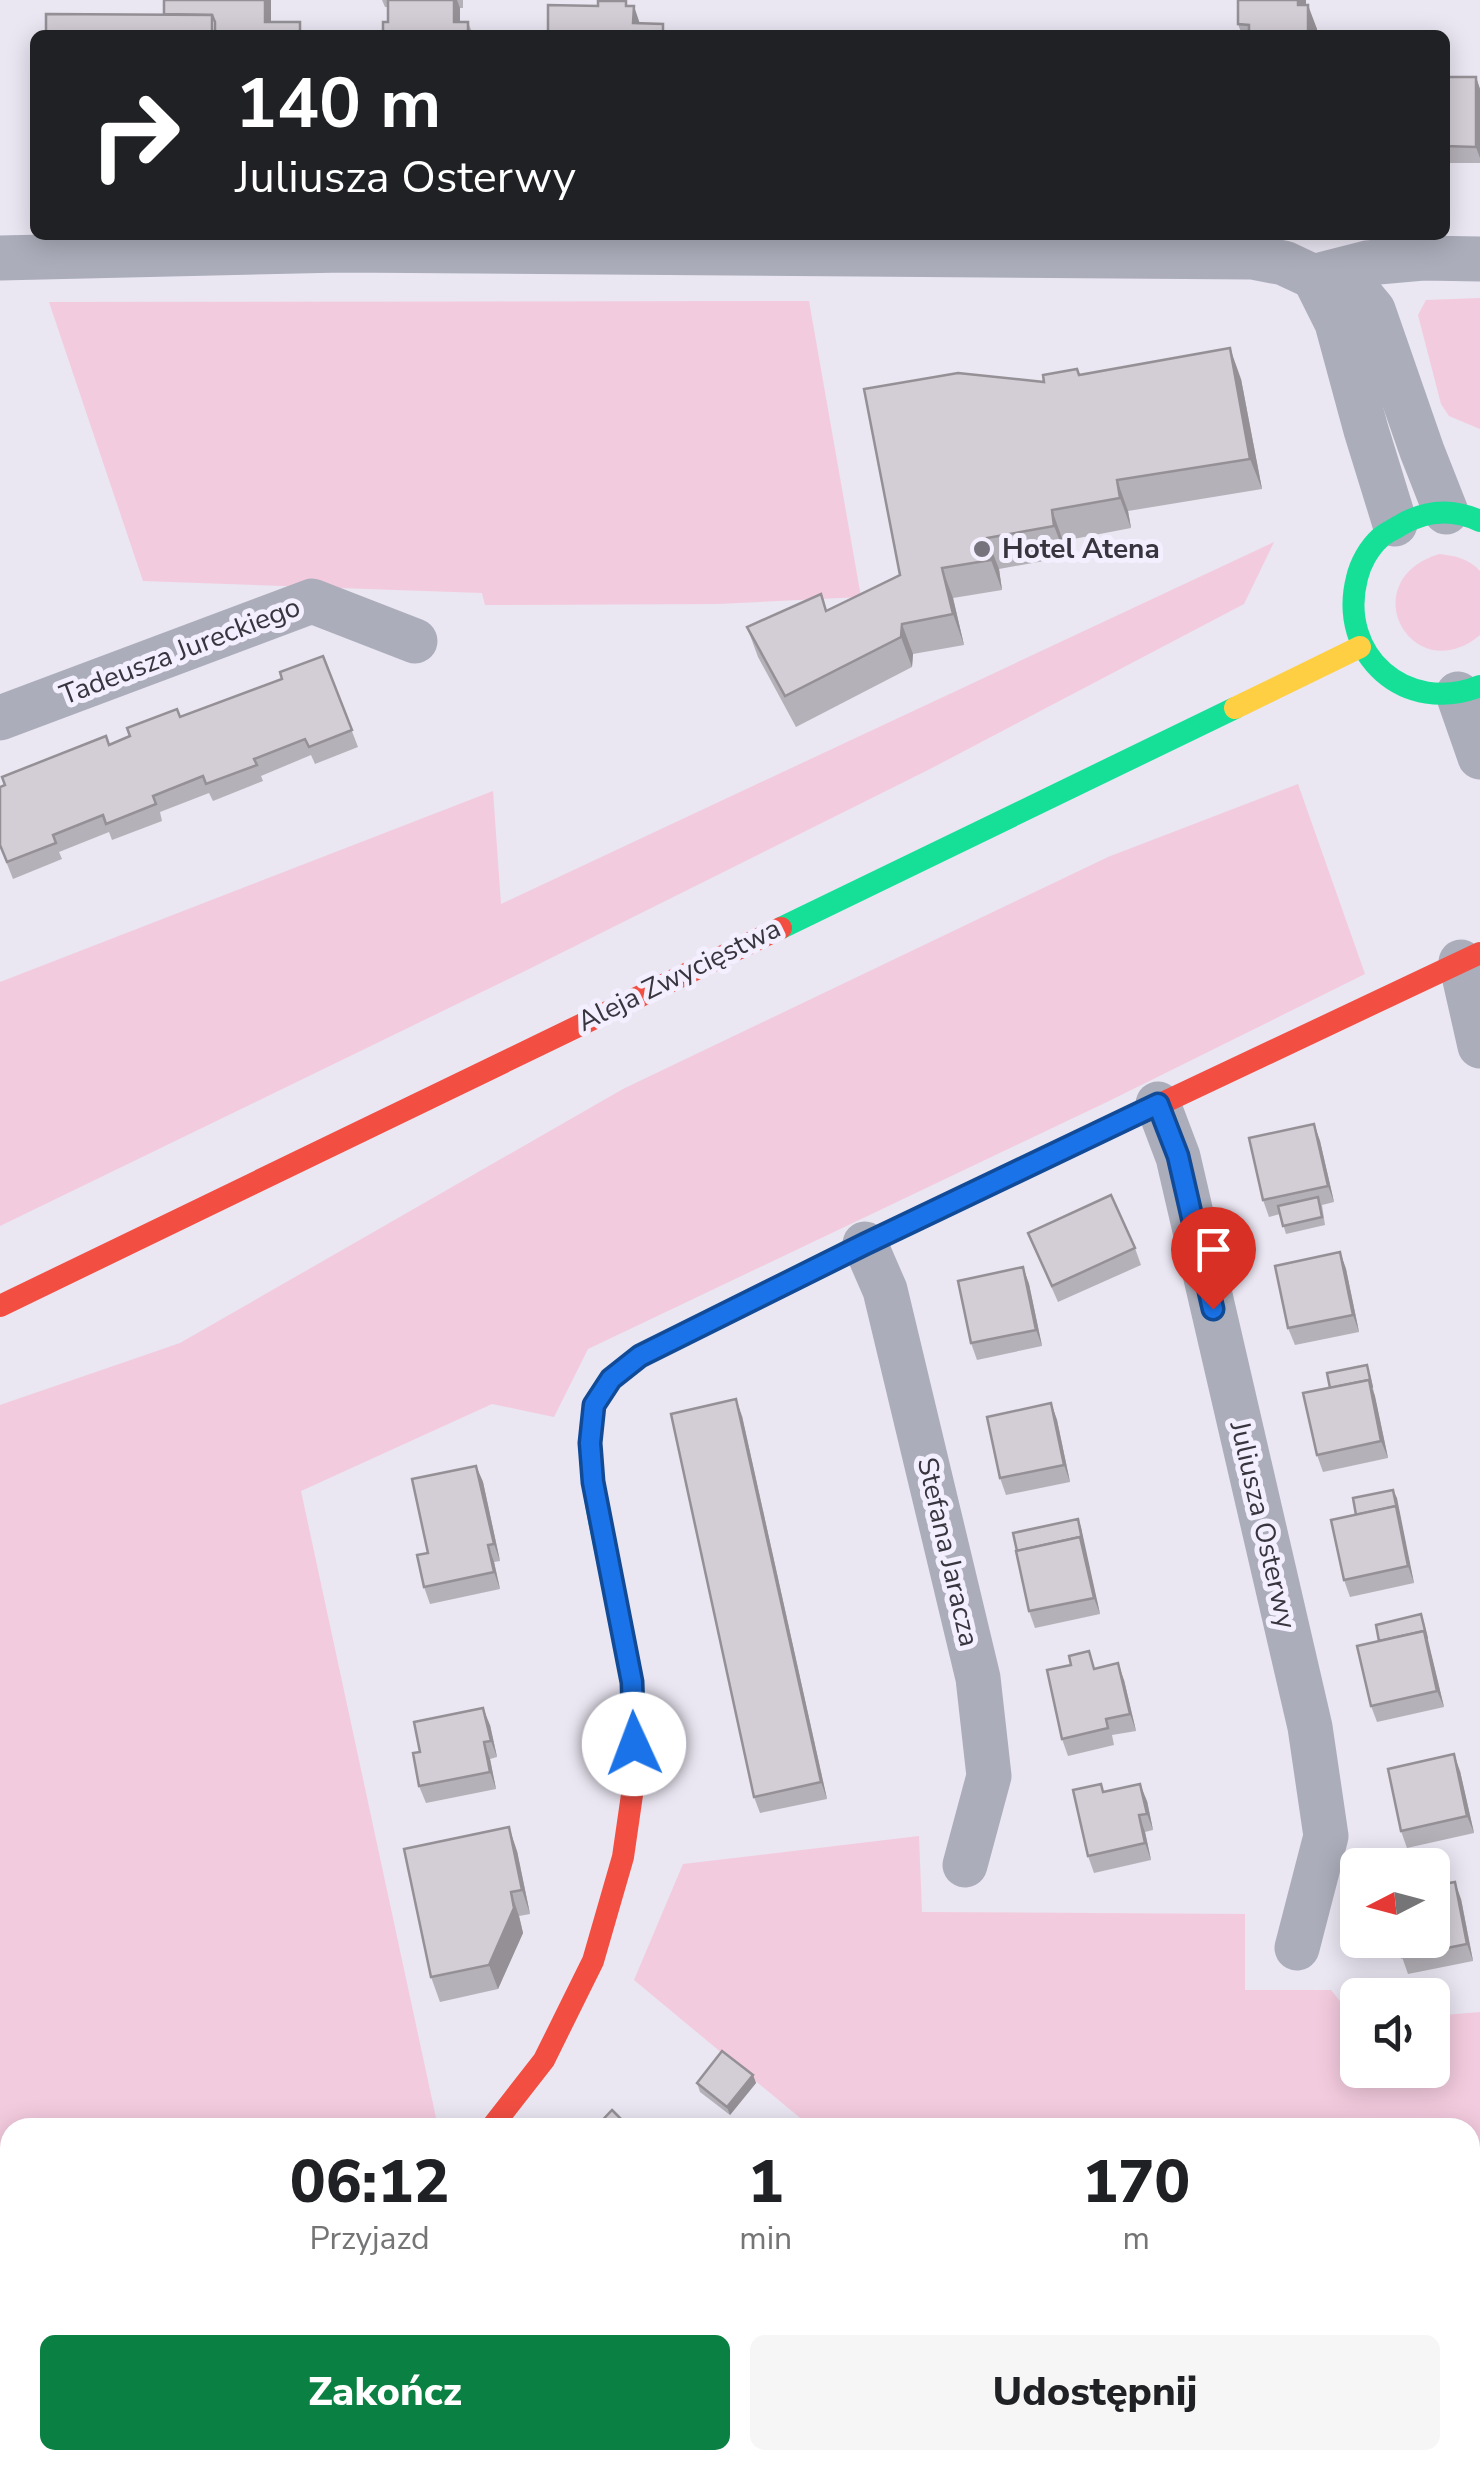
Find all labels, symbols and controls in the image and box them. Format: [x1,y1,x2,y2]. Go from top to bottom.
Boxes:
text: 140 m [235,56,441,152]
icon: right [70,70,200,200]
text: Juliusza Osterwy [235,147,576,208]
place label: Hotel Atena [1002,530,1160,568]
marker: Hotel Atena [971,538,993,560]
street label: Tadeusza Jureckiego [54,588,306,714]
street label: Aleja Zwycięstwa [571,909,787,1041]
pin [1171,1207,1256,1310]
icon: arrive [1186,1222,1241,1277]
street label: Juliusza Osterwy [1220,1416,1306,1633]
street label: Stefana Jaracza [908,1454,988,1650]
position arrow [582,1692,686,1796]
north arrow [1340,1848,1450,1958]
map controls [1340,1848,1450,2088]
button: sound [1340,1978,1450,2088]
text: 06:12 [290,2141,449,2223]
text: 1 [748,2141,784,2223]
text: 170 [1082,2141,1190,2223]
text: Przyjazd [310,2217,430,2260]
text: min [739,2217,792,2260]
text: m [1122,2217,1150,2260]
button: Zakończ [40,2335,730,2450]
button: Udostępnij [750,2335,1440,2450]

